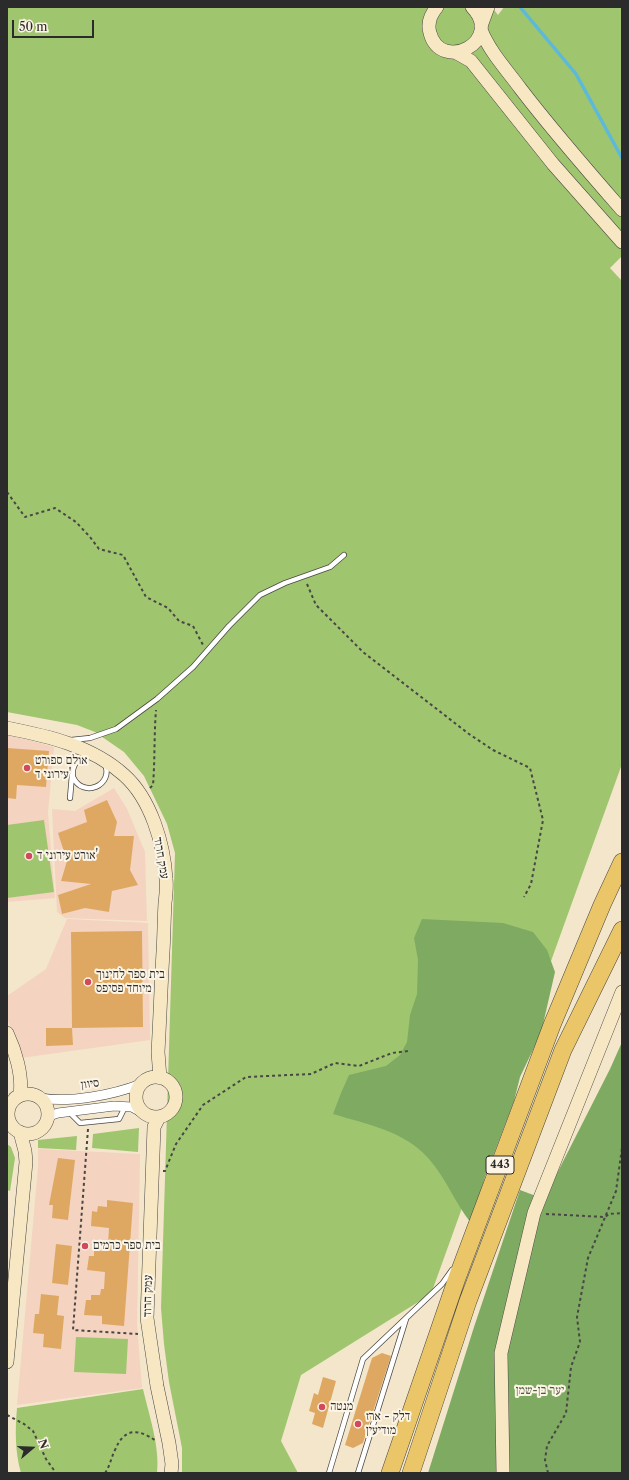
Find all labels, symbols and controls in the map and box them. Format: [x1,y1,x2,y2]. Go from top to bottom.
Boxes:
scale bar [14,12,96,38]
text: 50 m [19,19,48,34]
place label: אולם ספורט עירוני ד' [35,754,88,782]
marker: אולם ספורט עירוני ד' [22,763,32,773]
street label: עמק חרוד [150,836,172,880]
place label: אורט עירוני ד' [37,849,98,863]
marker: אורט עירוני ד' [24,851,34,861]
place label: בית ספר לחינוך מיוחד פסיפס [96,968,165,996]
marker: בית ספר לחינוך מיוחד פסיפס [83,977,93,987]
street label: סיוון [80,1076,100,1092]
road number: 443 [486,1156,514,1174]
place label: בית ספר כרמים [93,1239,161,1253]
marker: בית ספר כרמים [80,1241,90,1251]
street label: עמק חרוד [140,1275,156,1317]
park label: יער בן-שמן [516,1384,564,1398]
place label: מנטה [330,1400,353,1414]
marker: מנטה [317,1402,327,1412]
place label: דלק - ארז מודיעין [366,1410,410,1438]
marker: דלק - ארז מודיעין [353,1419,363,1429]
north arrow [12,1428,52,1468]
text: N [35,1437,52,1451]

